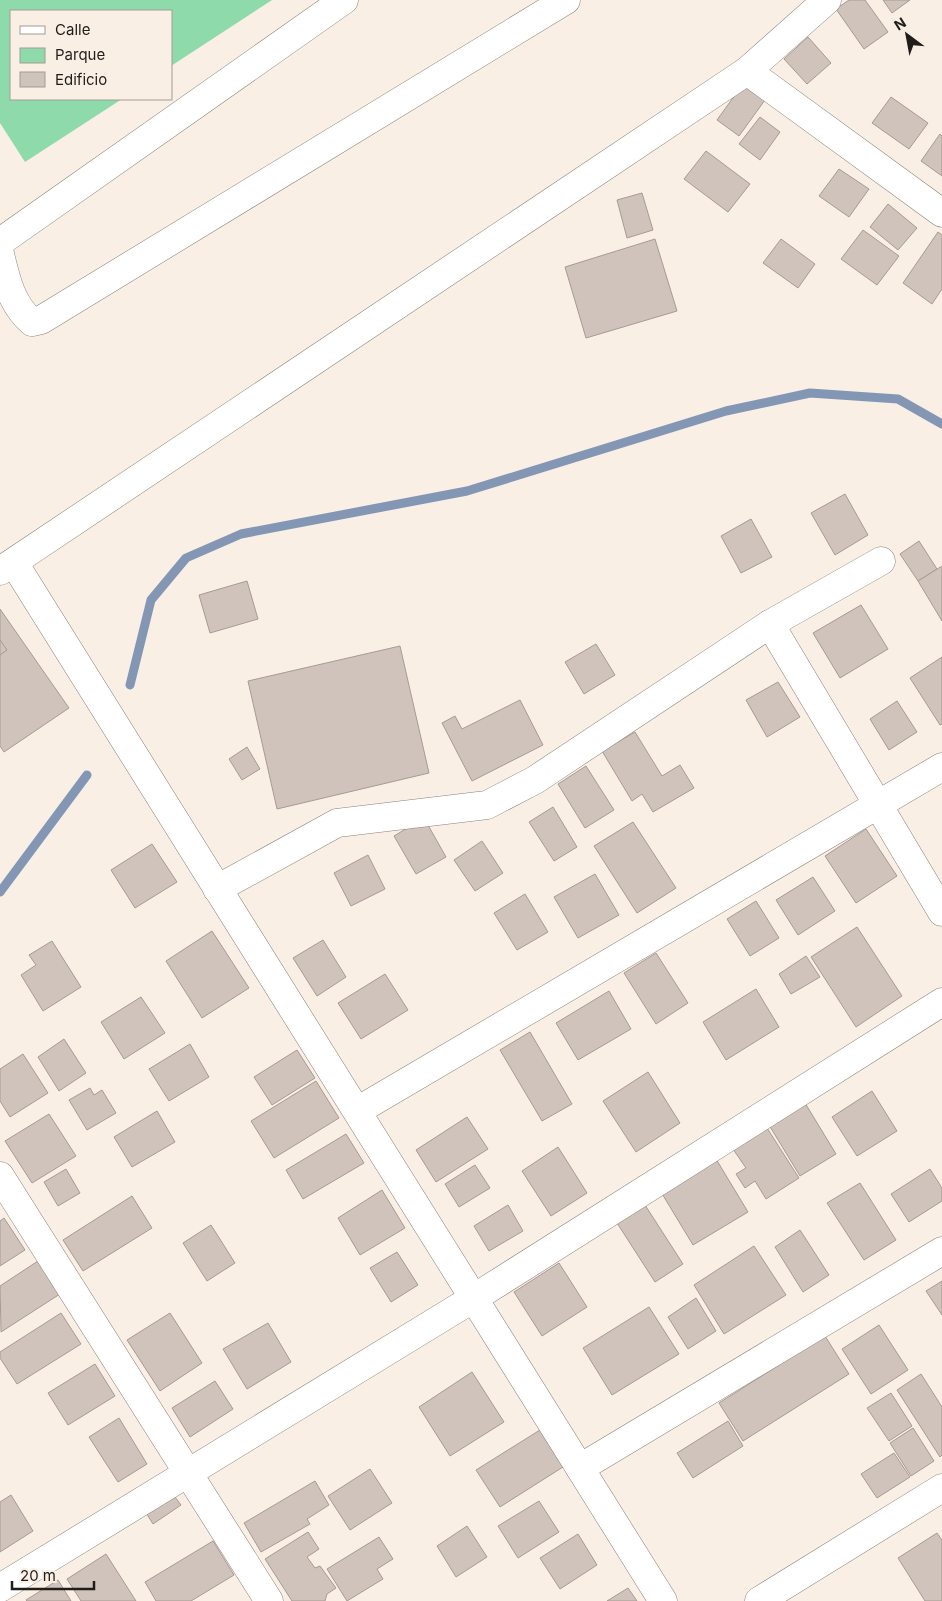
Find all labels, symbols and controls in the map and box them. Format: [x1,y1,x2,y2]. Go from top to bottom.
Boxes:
legend [10,10,172,100]
north arrow [882,10,932,60]
text: N [891,14,909,34]
text: Calle [55,20,90,39]
text: Parque [55,45,105,64]
text: Edificio [55,70,107,89]
scale bar [12,1558,95,1590]
text: 20 m [20,1566,56,1585]

